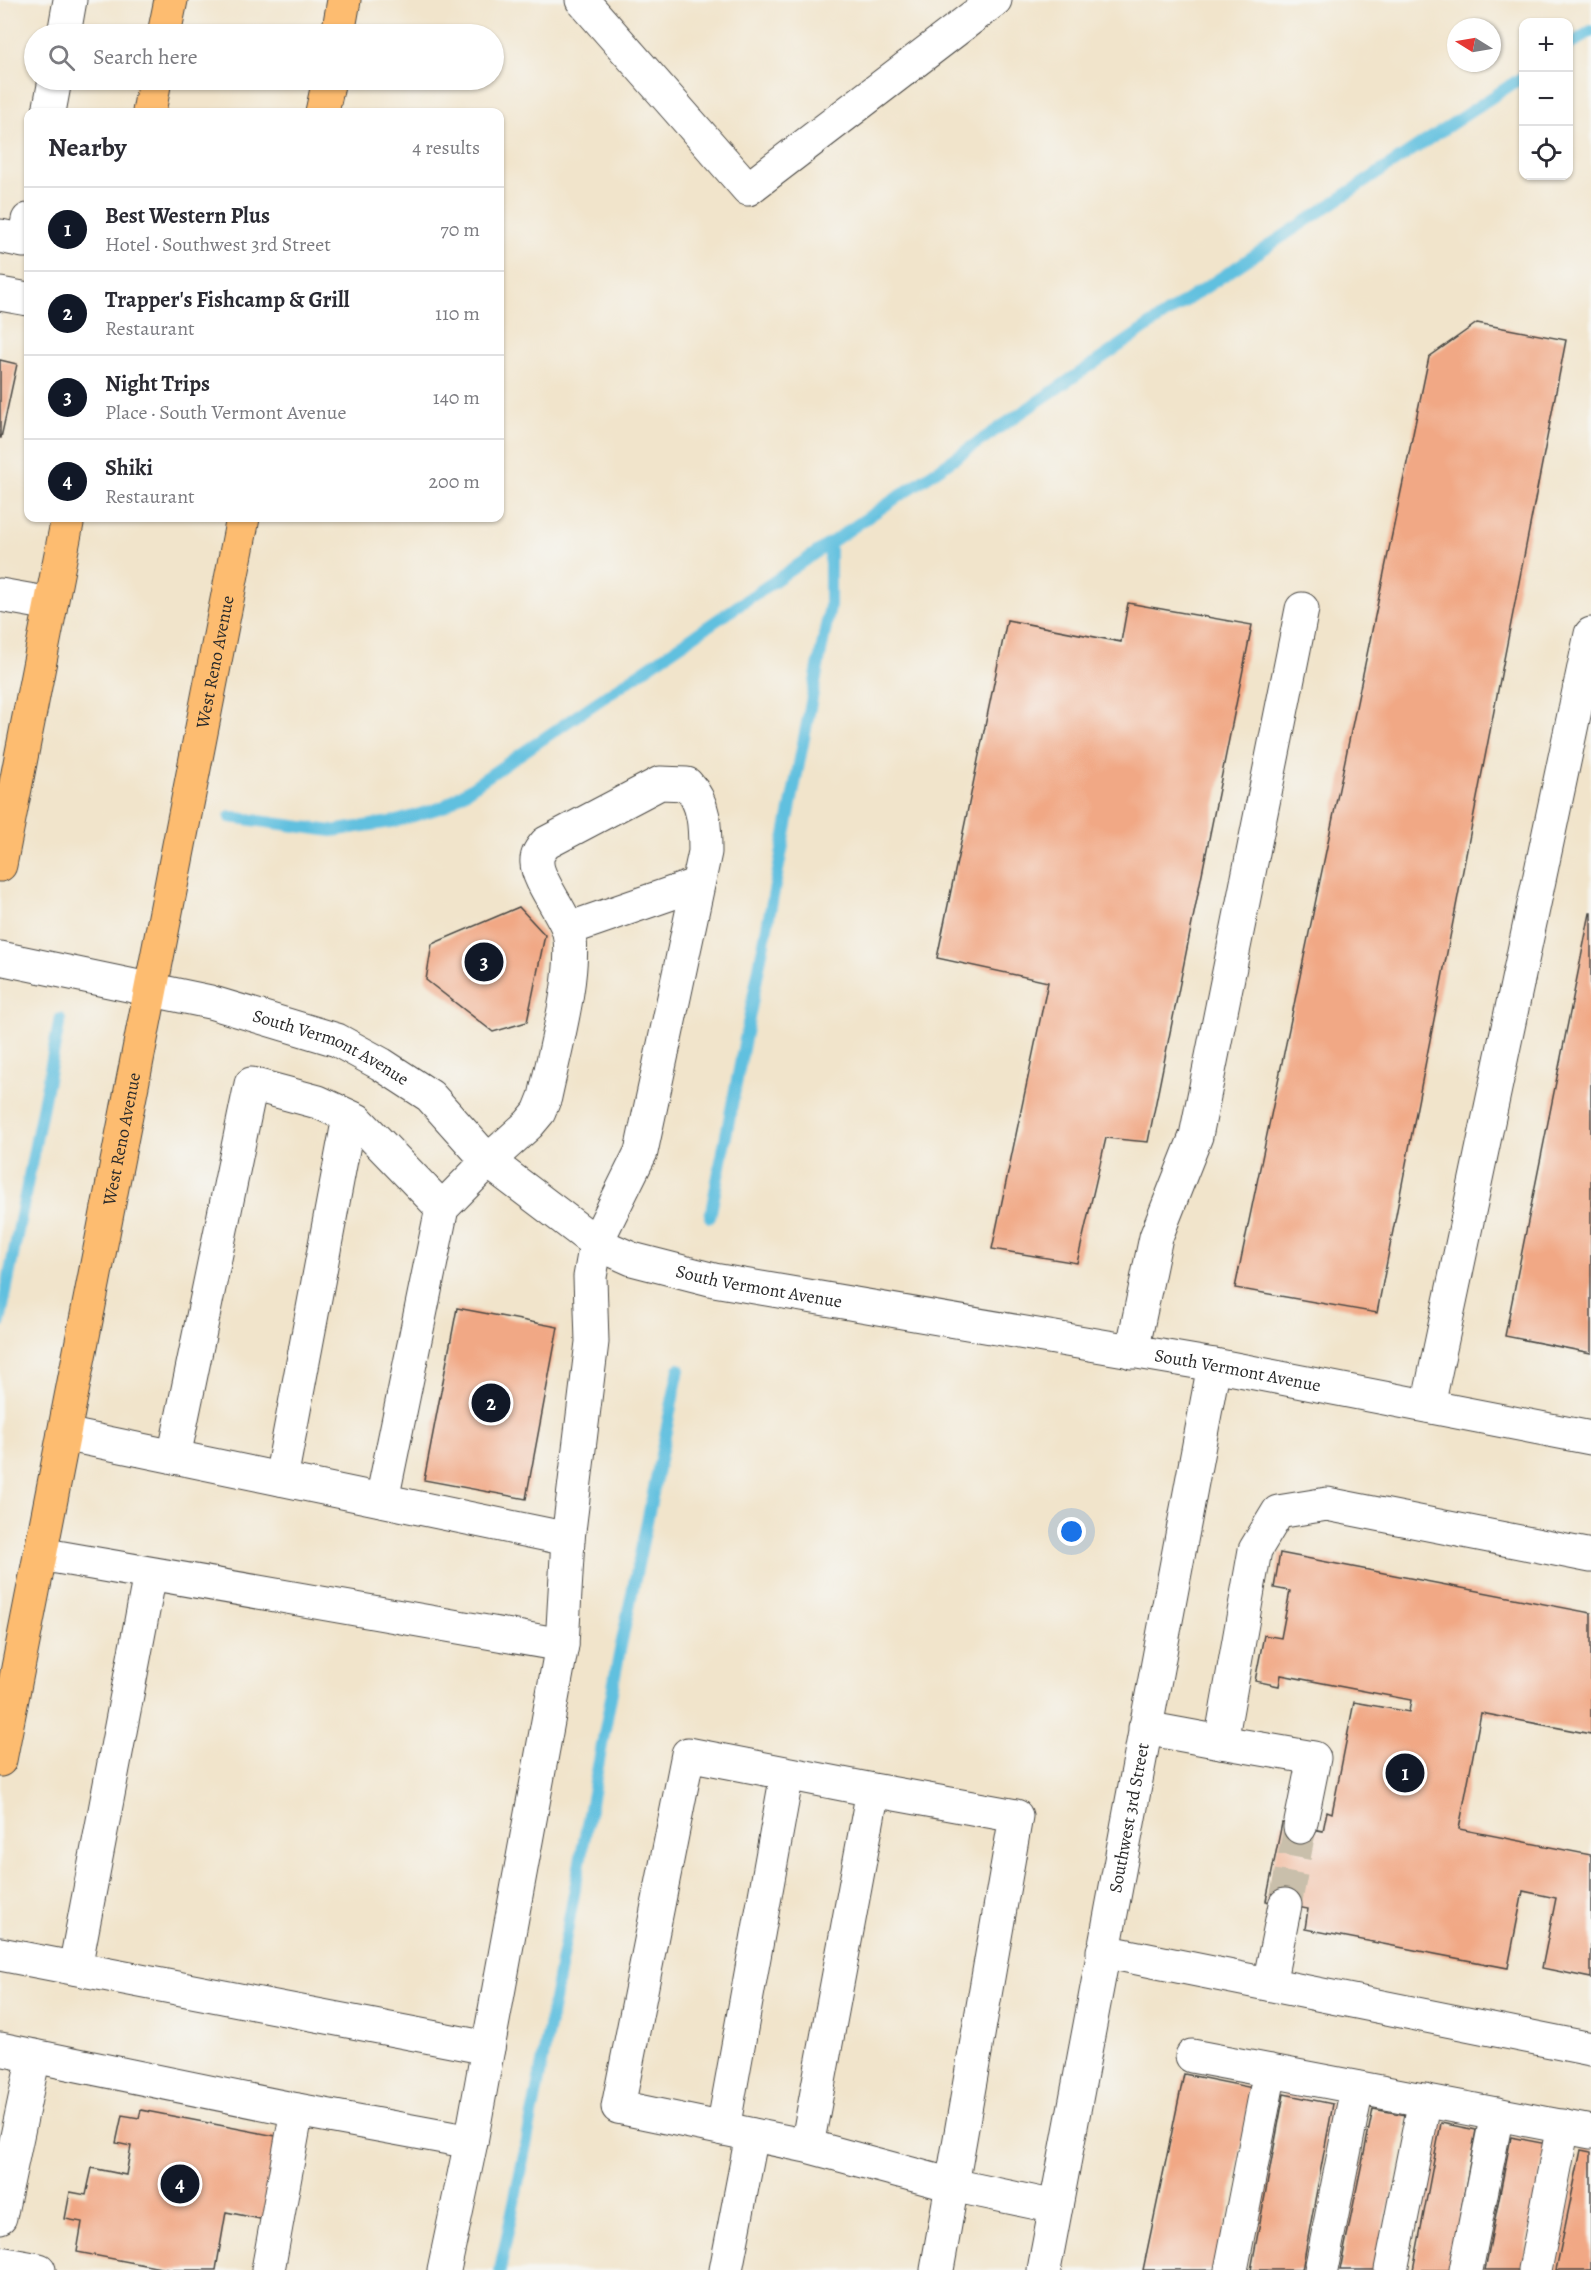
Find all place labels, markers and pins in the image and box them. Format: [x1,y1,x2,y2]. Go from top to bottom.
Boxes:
pin: 3 [464,940,504,984]
pin: 2 [472,1380,510,1426]
pin: 1 [1386,1750,1424,1796]
pin: 4 [160,2162,200,2206]

